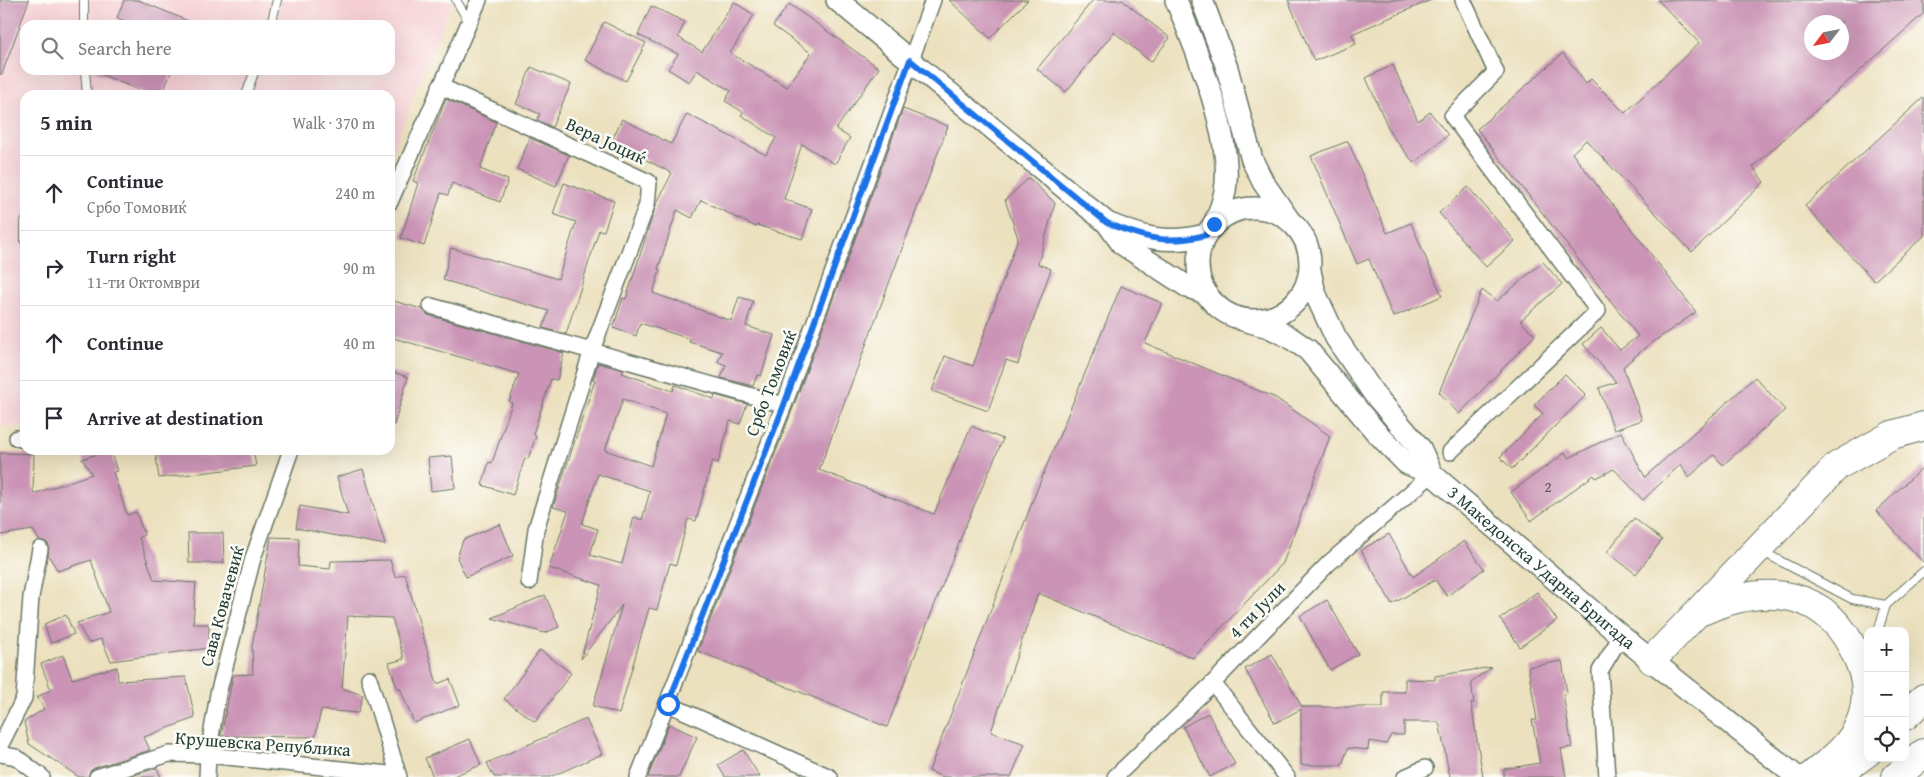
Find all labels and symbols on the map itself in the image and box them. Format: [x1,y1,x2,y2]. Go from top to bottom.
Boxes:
north arrow [1804,15,1849,60]
street label: Вера Јоциќ [561,110,651,171]
route end [1203,213,1226,236]
street label: Србо Томовиќ [738,325,803,440]
house number: 2 [1544,476,1552,497]
street label: 3 Македонска Ударна Бригада [1442,479,1642,656]
street label: Сава Ковачевиќ [192,542,251,669]
street label: 4 ти Јули [1222,574,1291,645]
route start [657,693,680,716]
street label: Крушевска Република [174,724,352,763]

